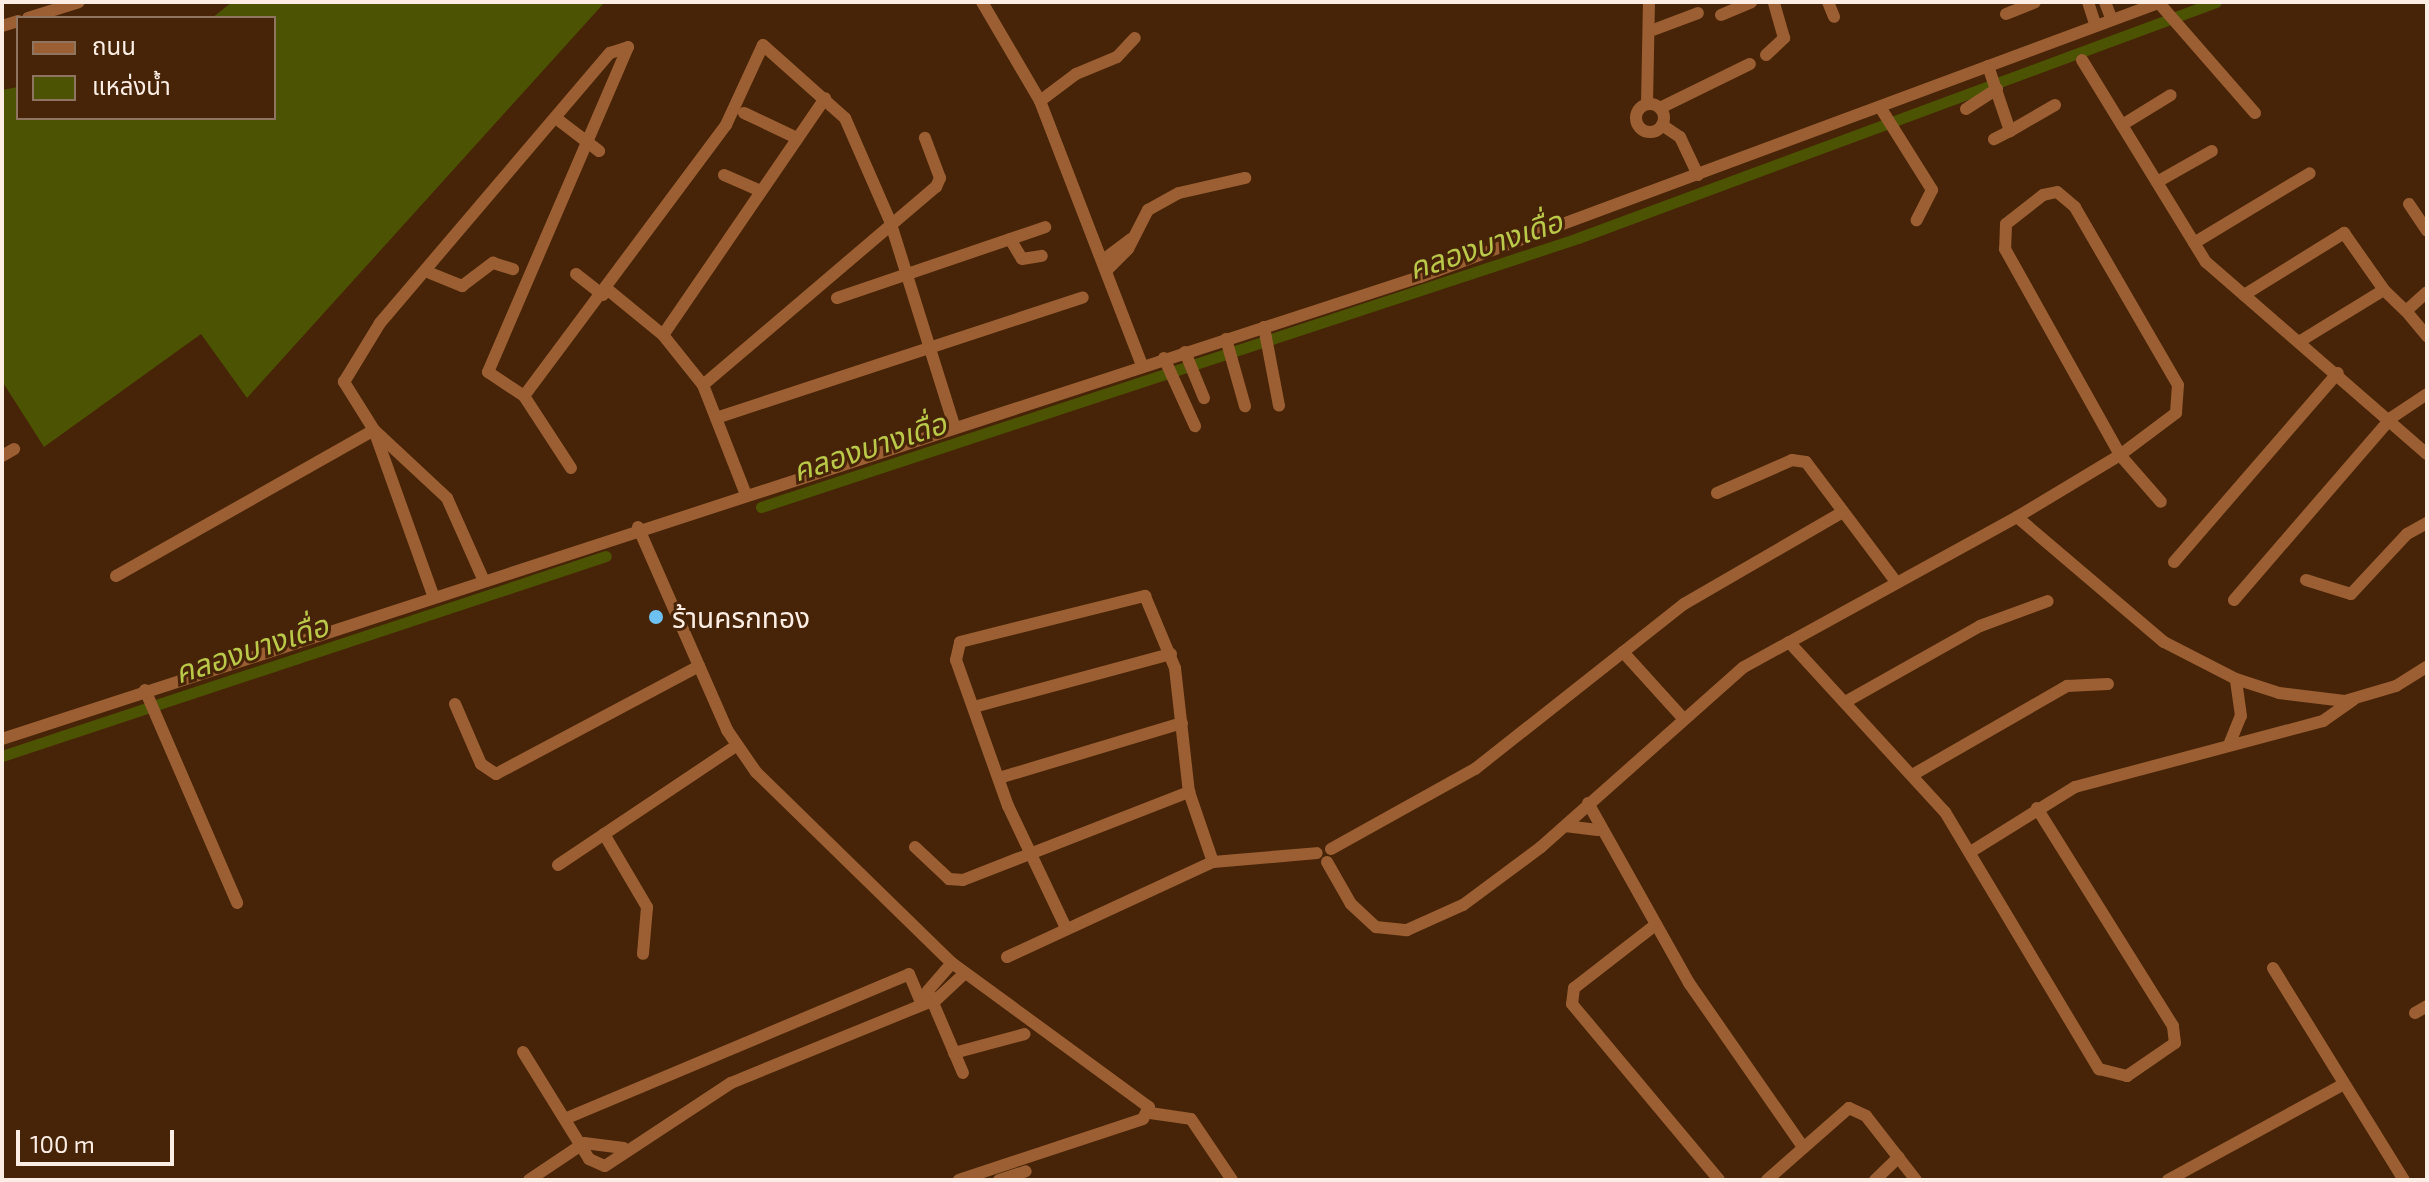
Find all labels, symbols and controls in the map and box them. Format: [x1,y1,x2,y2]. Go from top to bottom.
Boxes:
legend [16,16,276,120]
text: ถนน [92,31,136,60]
text: แหล่งน้ำ [92,71,171,100]
water label: คลองบางเดื่อ [1404,202,1566,286]
water label: คลองบางเดื่อ [788,404,950,488]
place label: ร้านครกทอง [672,600,810,634]
water label: คลองบางเดื่อ [170,606,332,690]
marker: ร้านครกทอง [647,608,665,626]
scale bar [20,1114,178,1164]
text: 100 m [30,1129,95,1158]

